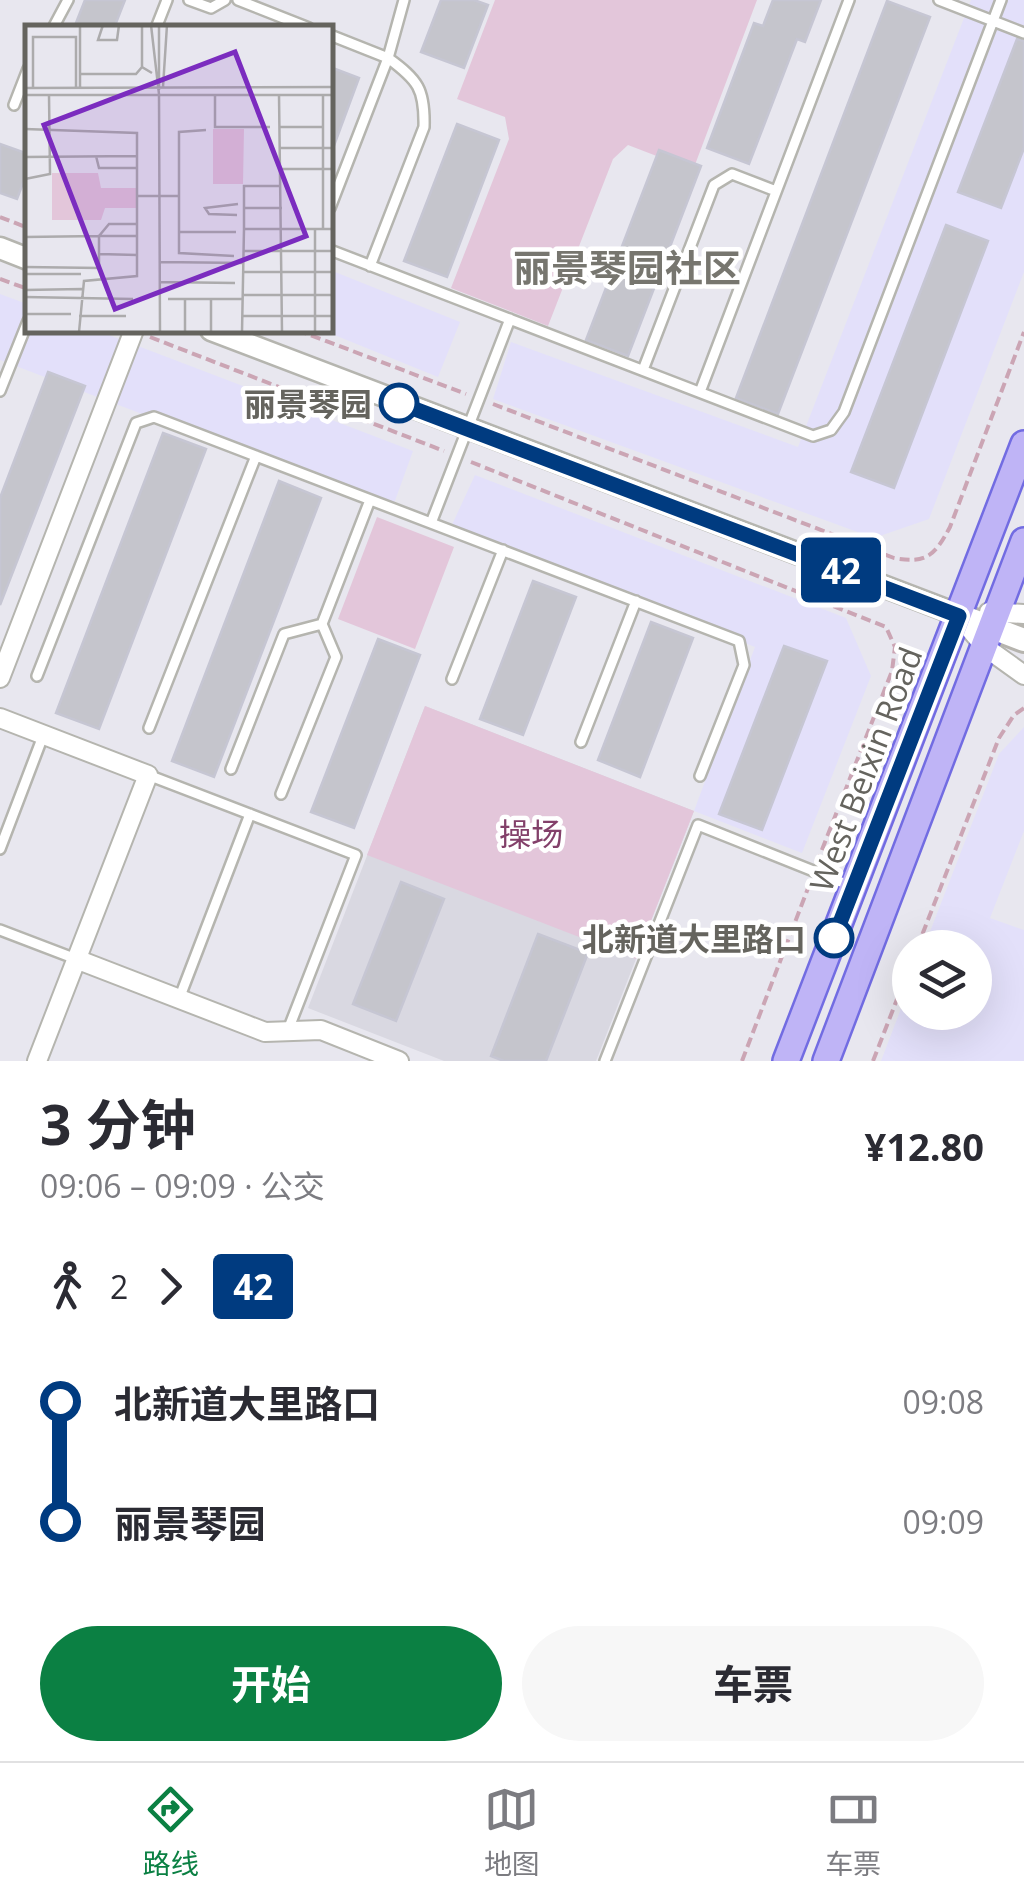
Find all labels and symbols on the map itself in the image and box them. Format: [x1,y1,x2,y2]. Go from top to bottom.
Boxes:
inset map [25,25,332,332]
district label: 丽景琴园社区 [513,241,741,293]
place label: 丽景琴园 [244,382,372,425]
marker: 丽景琴园 [380,384,418,422]
line badge: 42 [796,538,886,602]
street label: West Beixin Road [799,641,931,897]
park label: 操场 [499,812,563,855]
place label: 北新道大里路口 [582,917,806,960]
marker: 北新道大里路口 [815,919,853,957]

